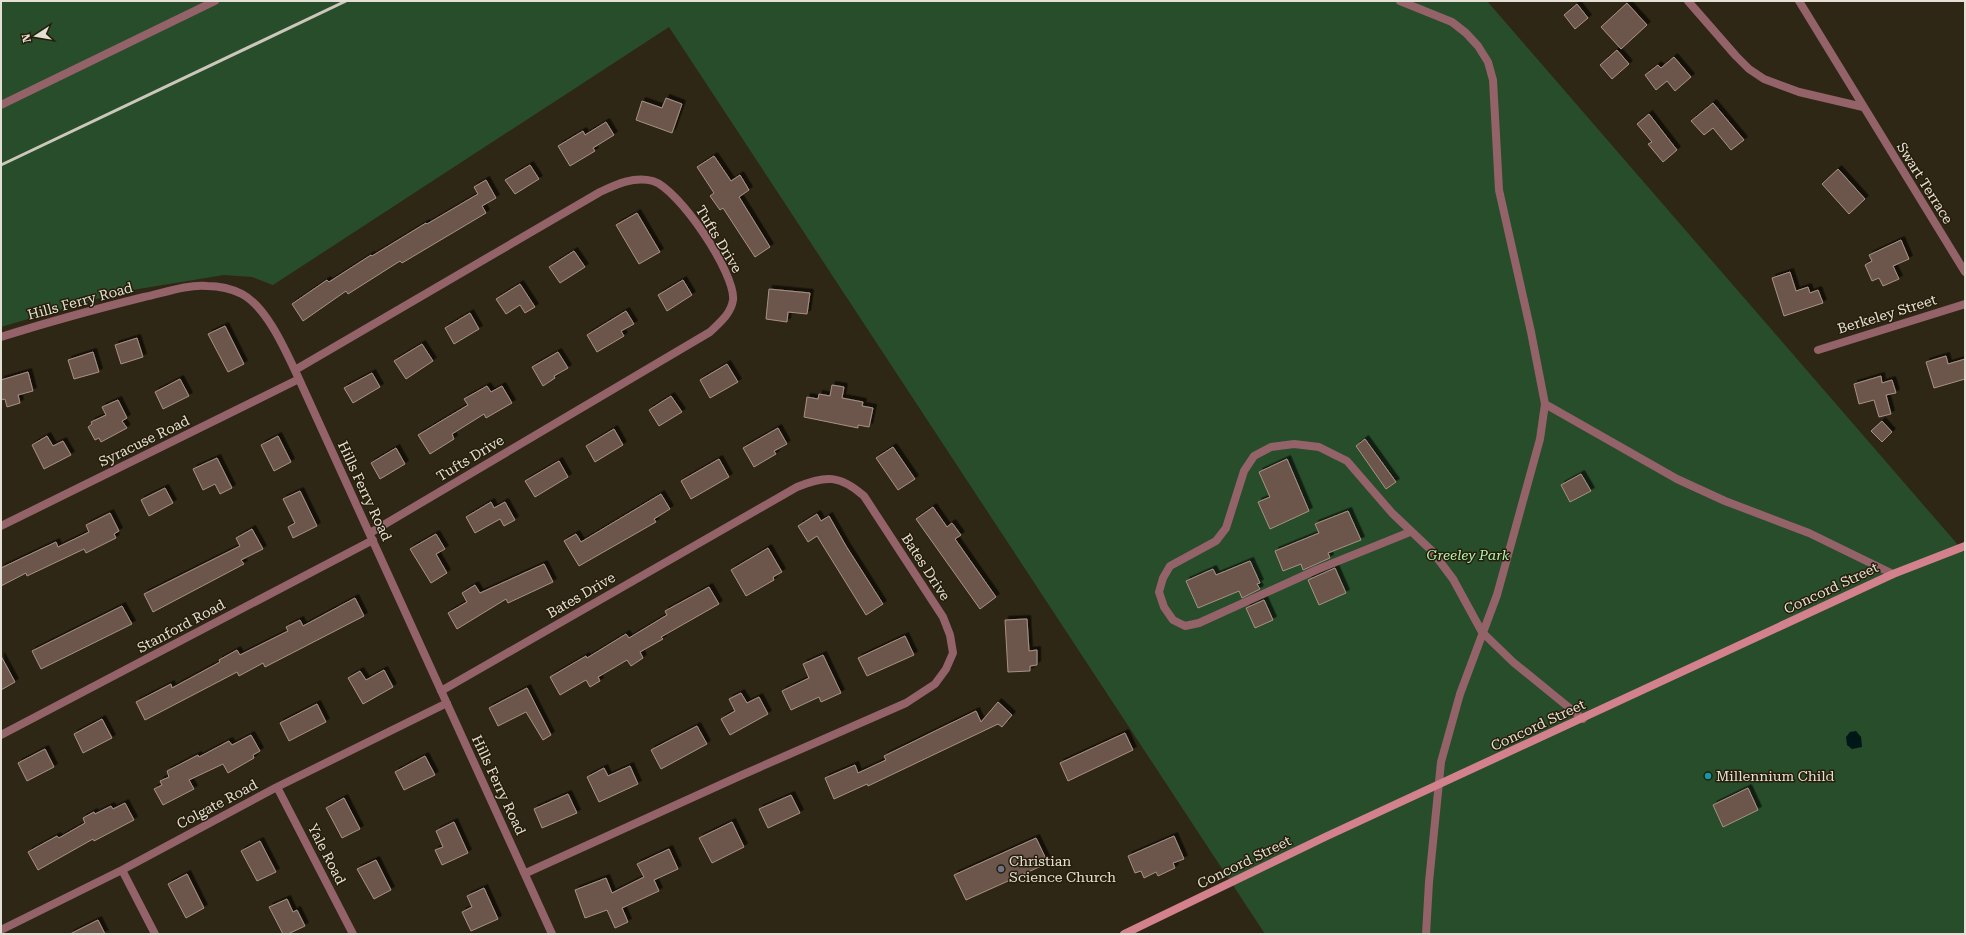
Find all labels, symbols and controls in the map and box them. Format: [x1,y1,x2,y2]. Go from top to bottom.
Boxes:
north arrow [16,16,56,56]
text: N [19,32,34,43]
street label: Swart Terrace [1894,139,1957,227]
street label: Tufts Drive [693,202,746,276]
street label: Hills Ferry Road [26,279,134,323]
street label: Berkeley Street [1836,291,1938,337]
street label: Syracuse Road [96,412,192,470]
street label: Tufts Drive [433,431,507,484]
street label: Hills Ferry Road [335,438,395,544]
street label: Bates Drive [899,531,954,604]
park label: Greeley Park [1427,547,1510,563]
street label: Concord Street [1781,559,1881,617]
street label: Bates Drive [544,569,618,621]
street label: Stanford Road [134,596,228,656]
street label: Concord Street [1488,696,1588,754]
street label: Hills Ferry Road [469,732,529,838]
place label: Millennium Child [1716,768,1835,784]
marker: Millennium Child [1703,771,1713,781]
street label: Colgate Road [174,776,260,832]
street label: Yale Road [305,821,349,887]
street label: Concord Street [1194,832,1294,892]
place label: Christian Science Church [1009,853,1116,885]
marker: Christian Science Church [996,864,1006,874]

